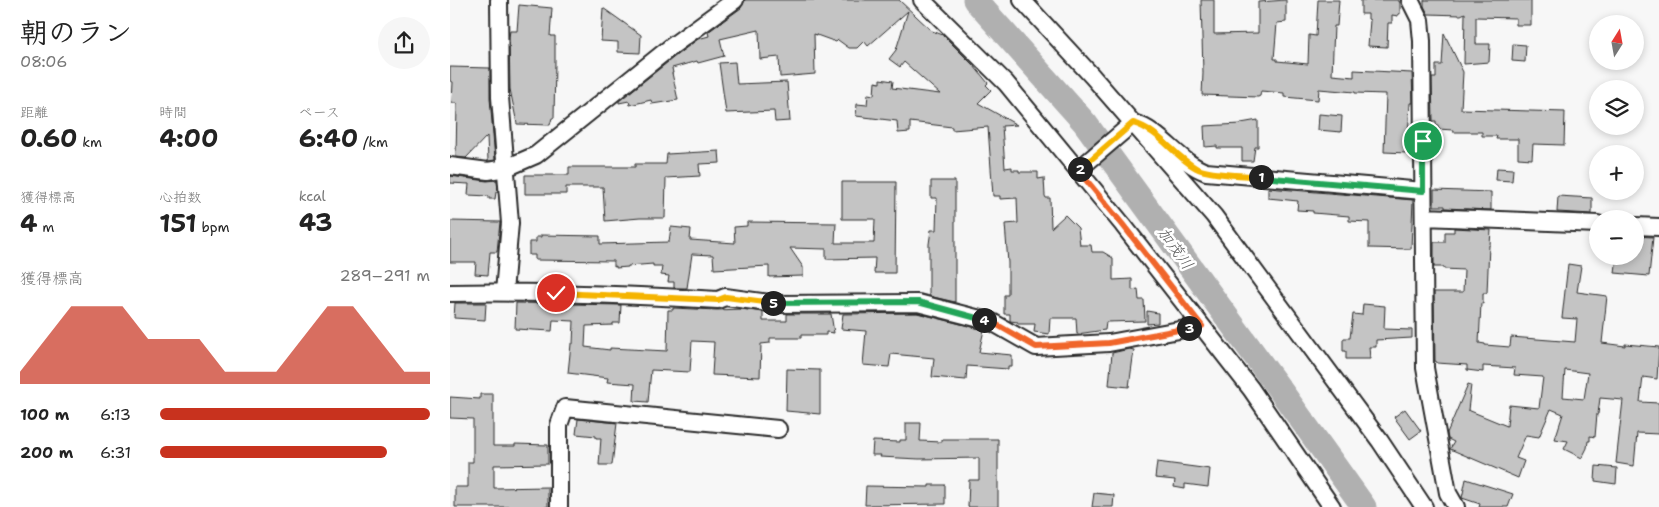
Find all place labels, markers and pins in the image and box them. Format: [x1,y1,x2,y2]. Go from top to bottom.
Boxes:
pin [1402,120,1444,162]
pin: 2 [1068,156,1092,182]
pin: 1 [1248,164,1274,190]
pin [535,272,577,314]
pin: 5 [760,290,786,316]
pin: 4 [972,308,996,332]
pin: 3 [1176,316,1202,340]

